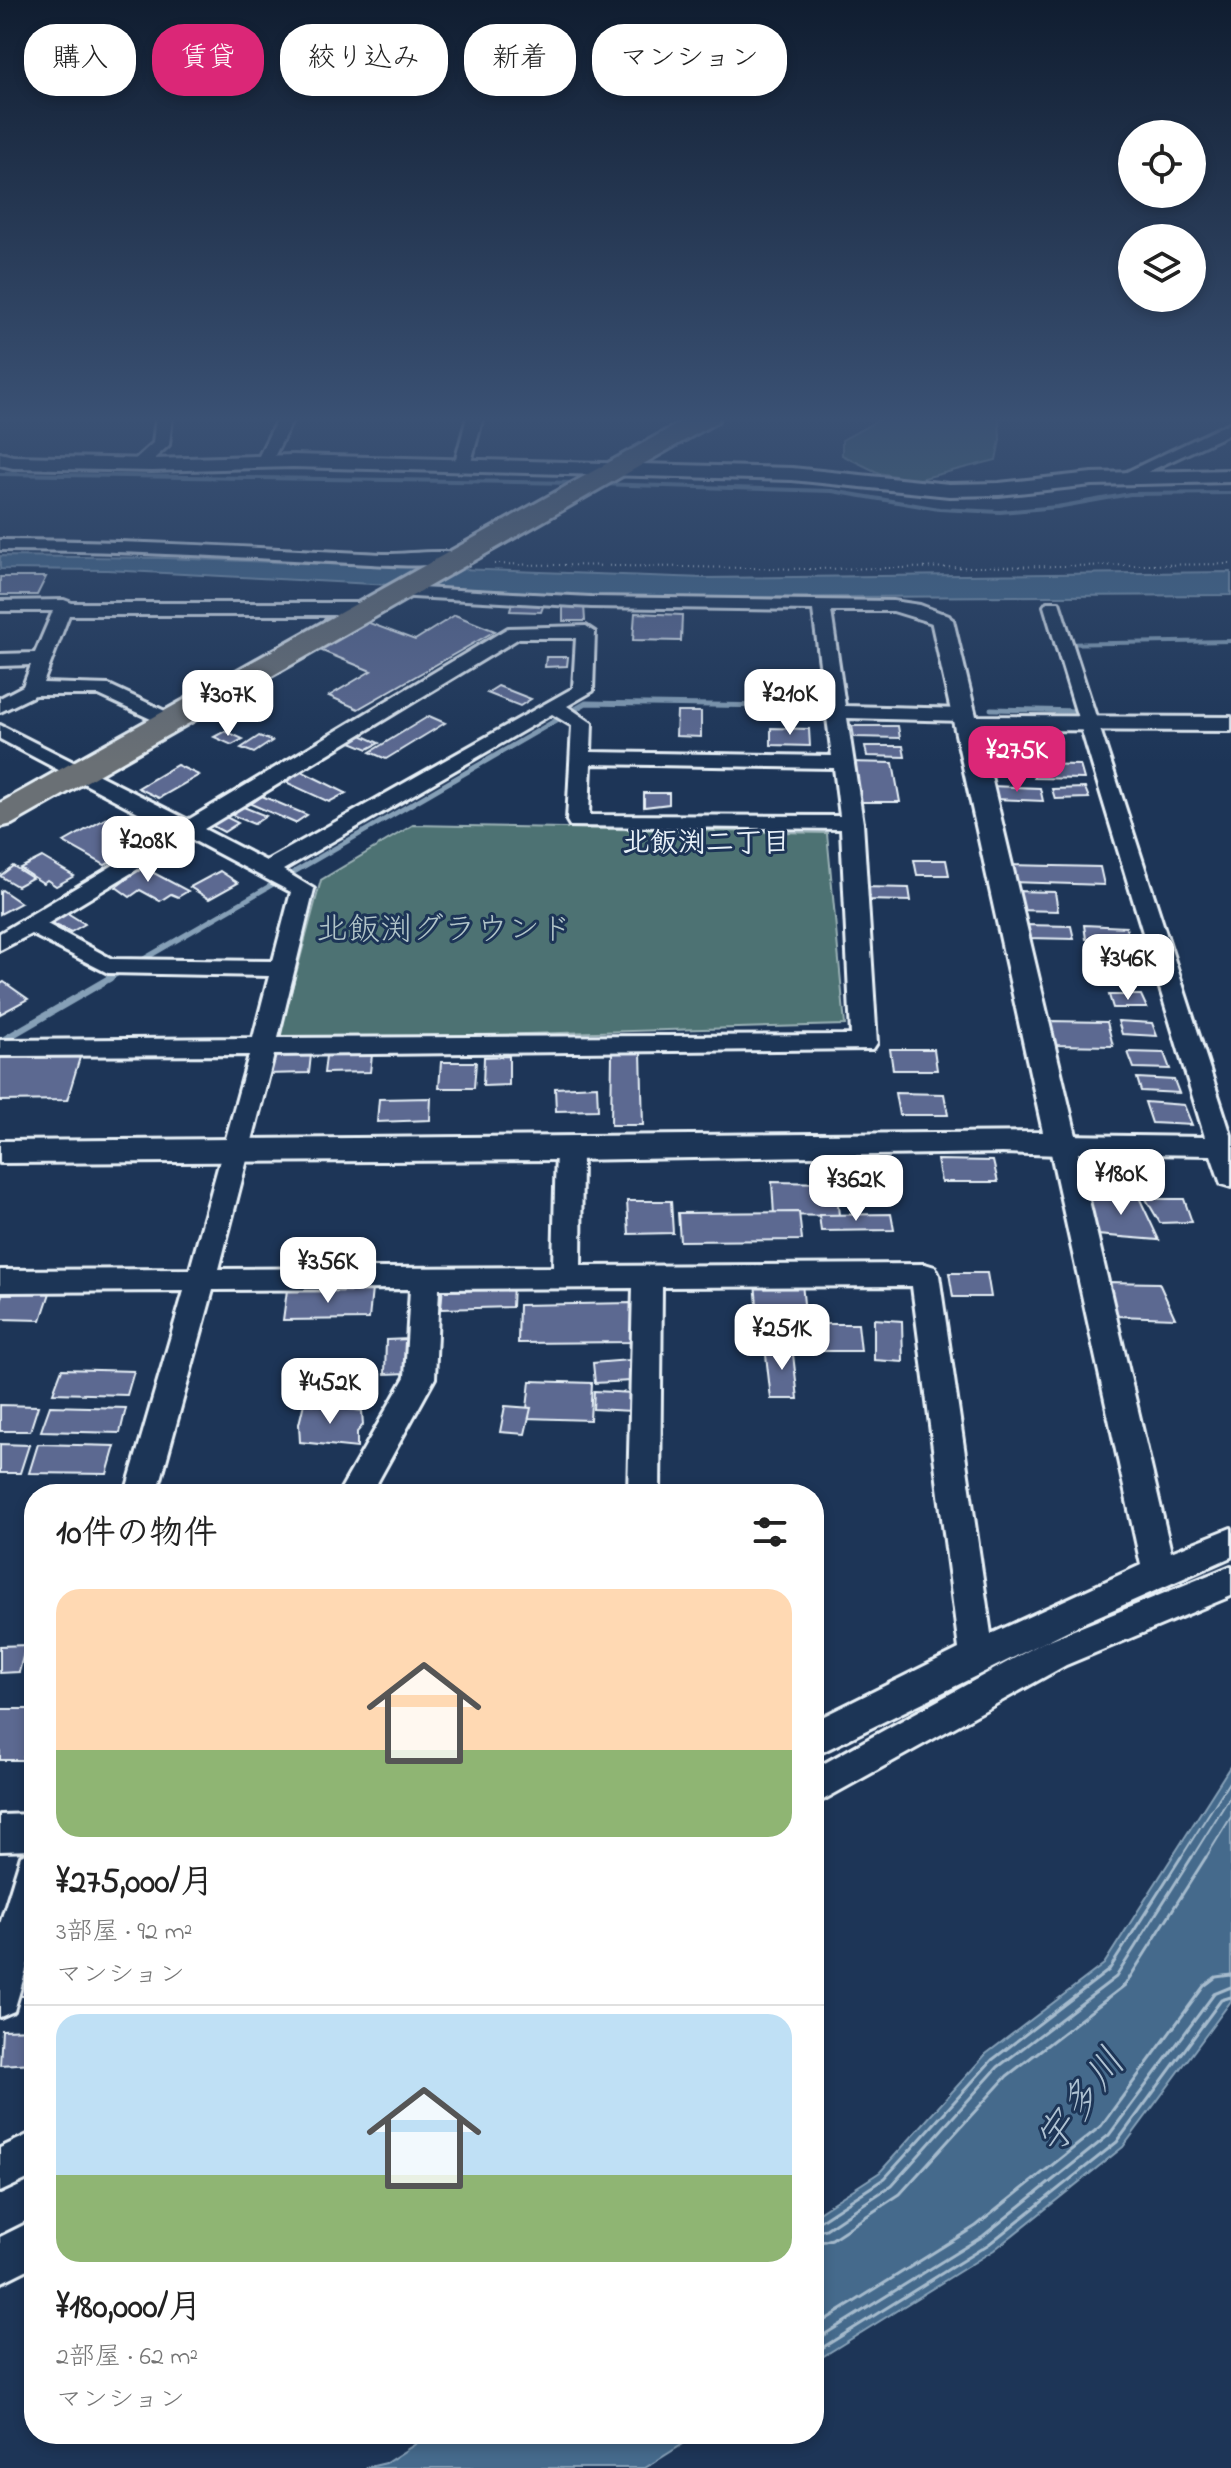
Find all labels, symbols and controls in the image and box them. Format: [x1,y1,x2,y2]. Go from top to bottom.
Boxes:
chip: 購入 [24,24,136,96]
chip: 賃貸 [152,24,264,96]
chip: 絞り込み [280,24,448,96]
chip: 新着 [464,24,576,96]
chip: マンション [592,24,787,96]
map controls [1118,120,1206,312]
button: locate [1118,120,1206,208]
button: layers [1118,224,1206,312]
pin: ¥210K [734,669,846,737]
pin: ¥307K [172,670,284,738]
text: ¥210K [762,676,818,714]
text: ¥307K [200,677,256,715]
pin: ¥275K [961,726,1073,794]
text: ¥275K [986,733,1048,771]
pin: ¥208K [92,816,204,884]
text: ¥208K [120,823,176,861]
district label: 北飯渕二丁目 [622,824,790,865]
park label: 北飯渕グラウンド [316,908,572,955]
pin: ¥346K [1072,934,1184,1002]
text: ¥346K [1100,941,1156,979]
pin: ¥180K [1065,1149,1177,1217]
pin: ¥362K [800,1155,912,1223]
text: ¥180K [1095,1156,1147,1194]
text: ¥362K [827,1162,885,1200]
pin: ¥356K [272,1237,384,1305]
text: ¥356K [298,1244,358,1282]
pin: ¥251K [726,1304,838,1372]
text: ¥251K [753,1311,811,1349]
pin: ¥452K [274,1358,386,1426]
text: ¥452K [299,1365,361,1403]
text: 10件の物件 [56,1510,218,1560]
icon: filters [748,1510,792,1554]
icon: home [352,1641,496,1785]
text: ¥275,000/月 [56,1859,214,1909]
text: 3部屋 · 92 m² [56,1914,192,1952]
text: マンション [56,1957,185,1995]
water label: 宇多川 [1023,2037,1143,2169]
icon: home [352,2066,496,2210]
text: ¥180,000/月 [56,2284,202,2334]
text: 2部屋 · 62 m² [56,2339,198,2377]
text: マンション [56,2382,185,2420]

